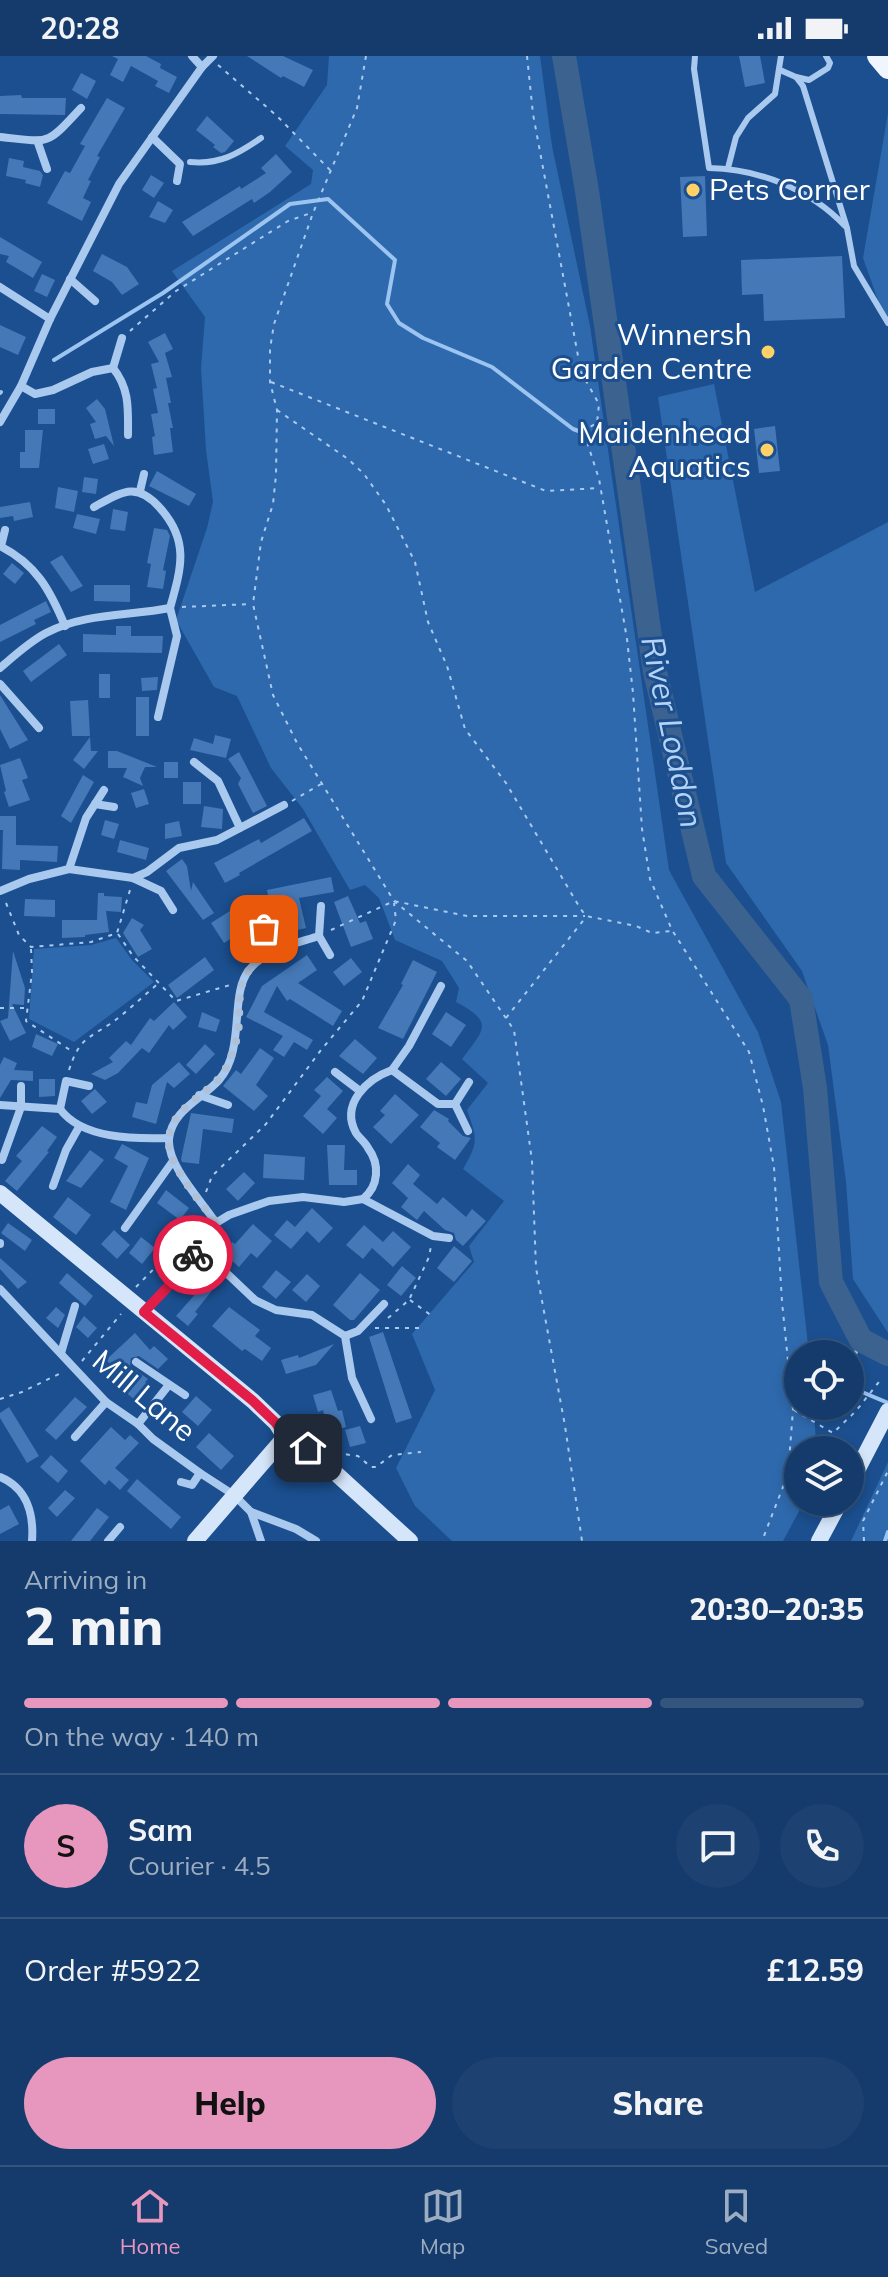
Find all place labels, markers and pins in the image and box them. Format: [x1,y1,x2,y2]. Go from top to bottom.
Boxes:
place label: Pets Corner [709,170,870,208]
marker: Pets Corner [684,181,702,199]
place label: Winnersh Garden Centre [551,315,752,387]
marker: Winnersh Garden Centre [759,343,777,361]
place label: Maidenhead Aquatics [578,413,751,485]
marker: Maidenhead Aquatics [758,441,776,459]
pin [230,895,298,963]
pin [274,1414,342,1482]

